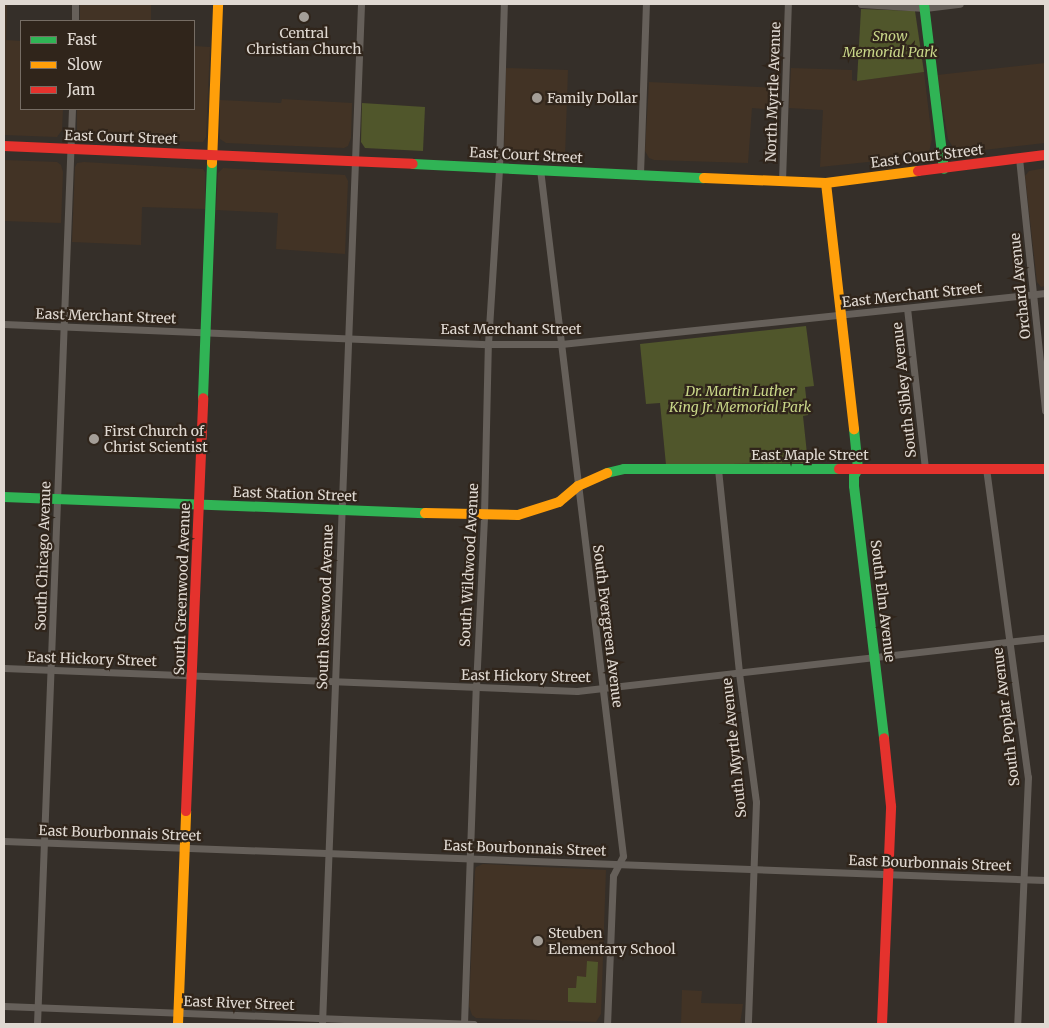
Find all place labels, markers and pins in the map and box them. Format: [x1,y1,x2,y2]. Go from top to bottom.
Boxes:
marker: Central Christian Church [298,11,310,23]
place label: Central Christian Church [246,25,362,58]
place label: Family Dollar [547,90,638,106]
marker: Family Dollar [531,92,543,104]
place label: First Church of Christ Scientist [104,423,208,456]
marker: First Church of Christ Scientist [88,433,100,445]
place label: Steuben Elementary School [548,925,676,958]
marker: Steuben Elementary School [532,935,544,947]

